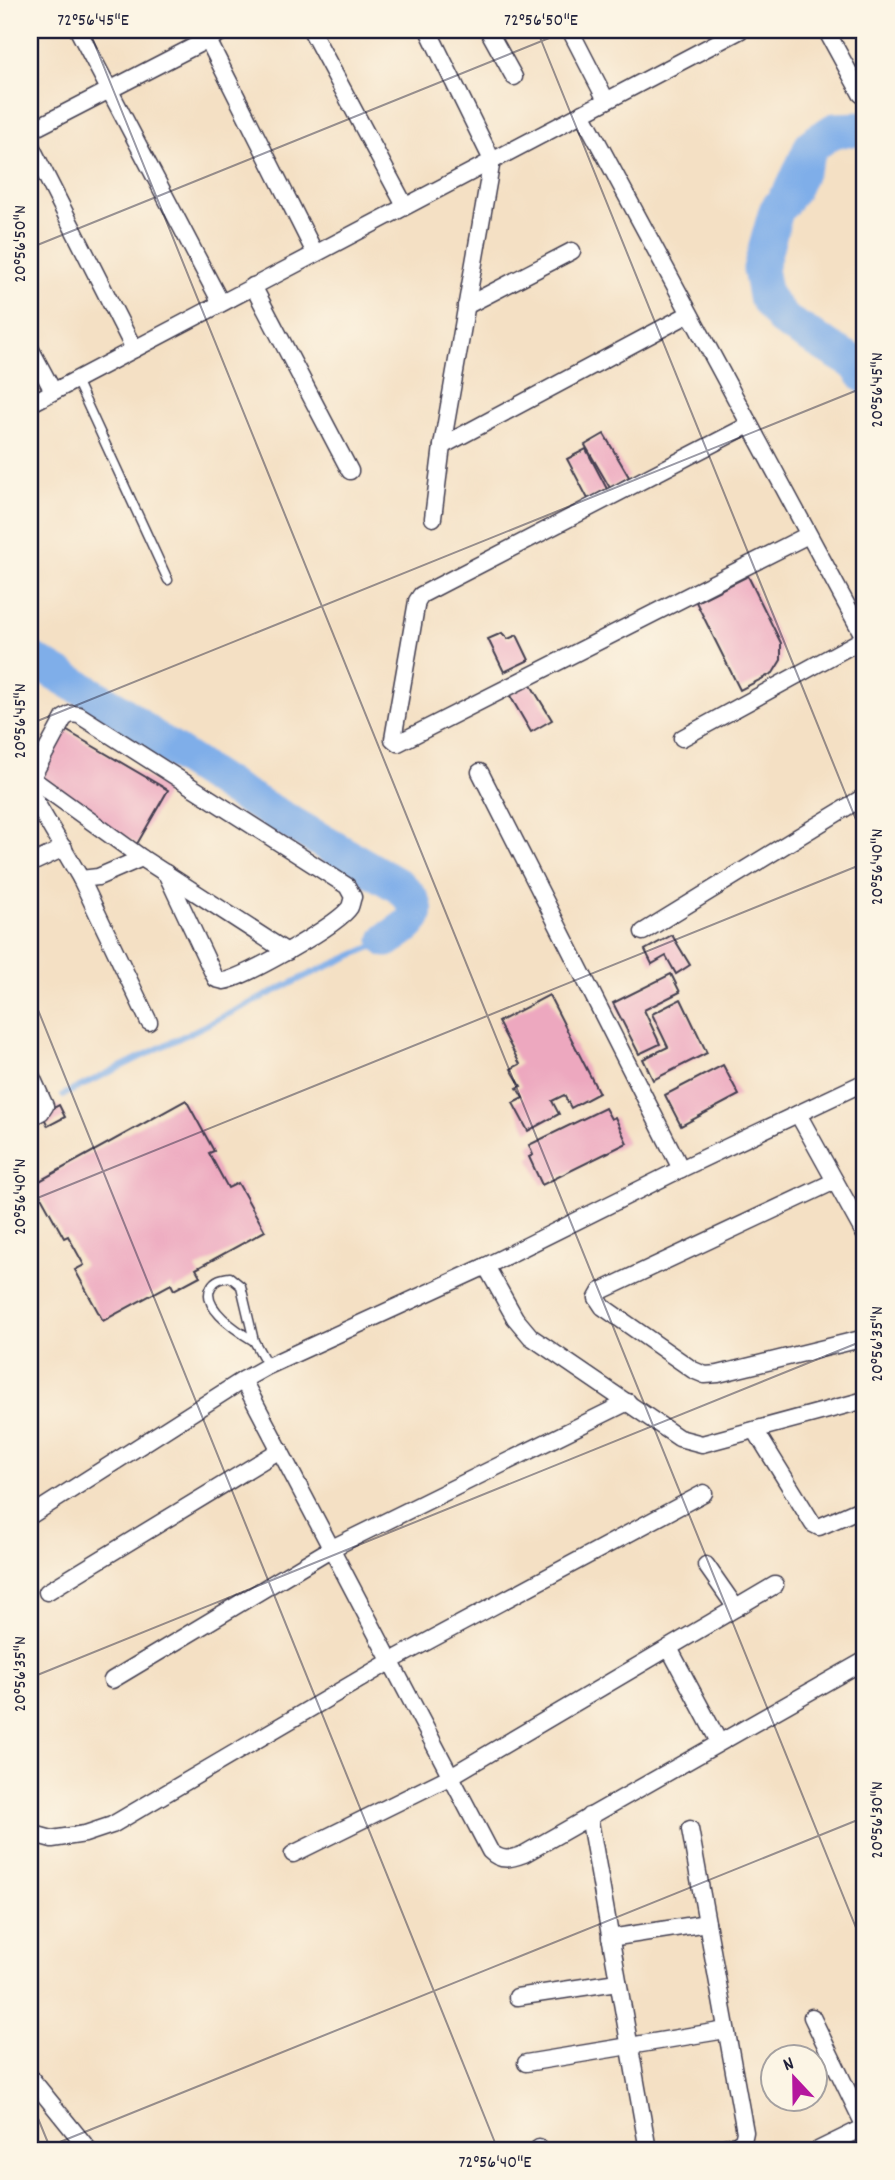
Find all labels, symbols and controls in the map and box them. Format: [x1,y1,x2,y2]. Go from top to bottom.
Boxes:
text: 72°56'45"E [57,9,129,34]
text: 72°56'50"E [504,9,578,34]
text: 20°56'50"N [9,205,34,283]
text: 20°56'45"N [866,352,891,428]
text: 20°56'45"N [9,683,34,759]
text: 20°56'40"N [866,829,891,905]
text: 20°56'40"N [9,1159,34,1235]
text: 20°56'35"N [866,1306,891,1382]
text: 20°56'35"N [9,1636,34,1712]
text: 20°56'30"N [866,1781,891,1859]
north arrow [758,2044,828,2114]
text: N [780,2051,798,2080]
text: 72°56'40"E [458,2151,532,2176]

